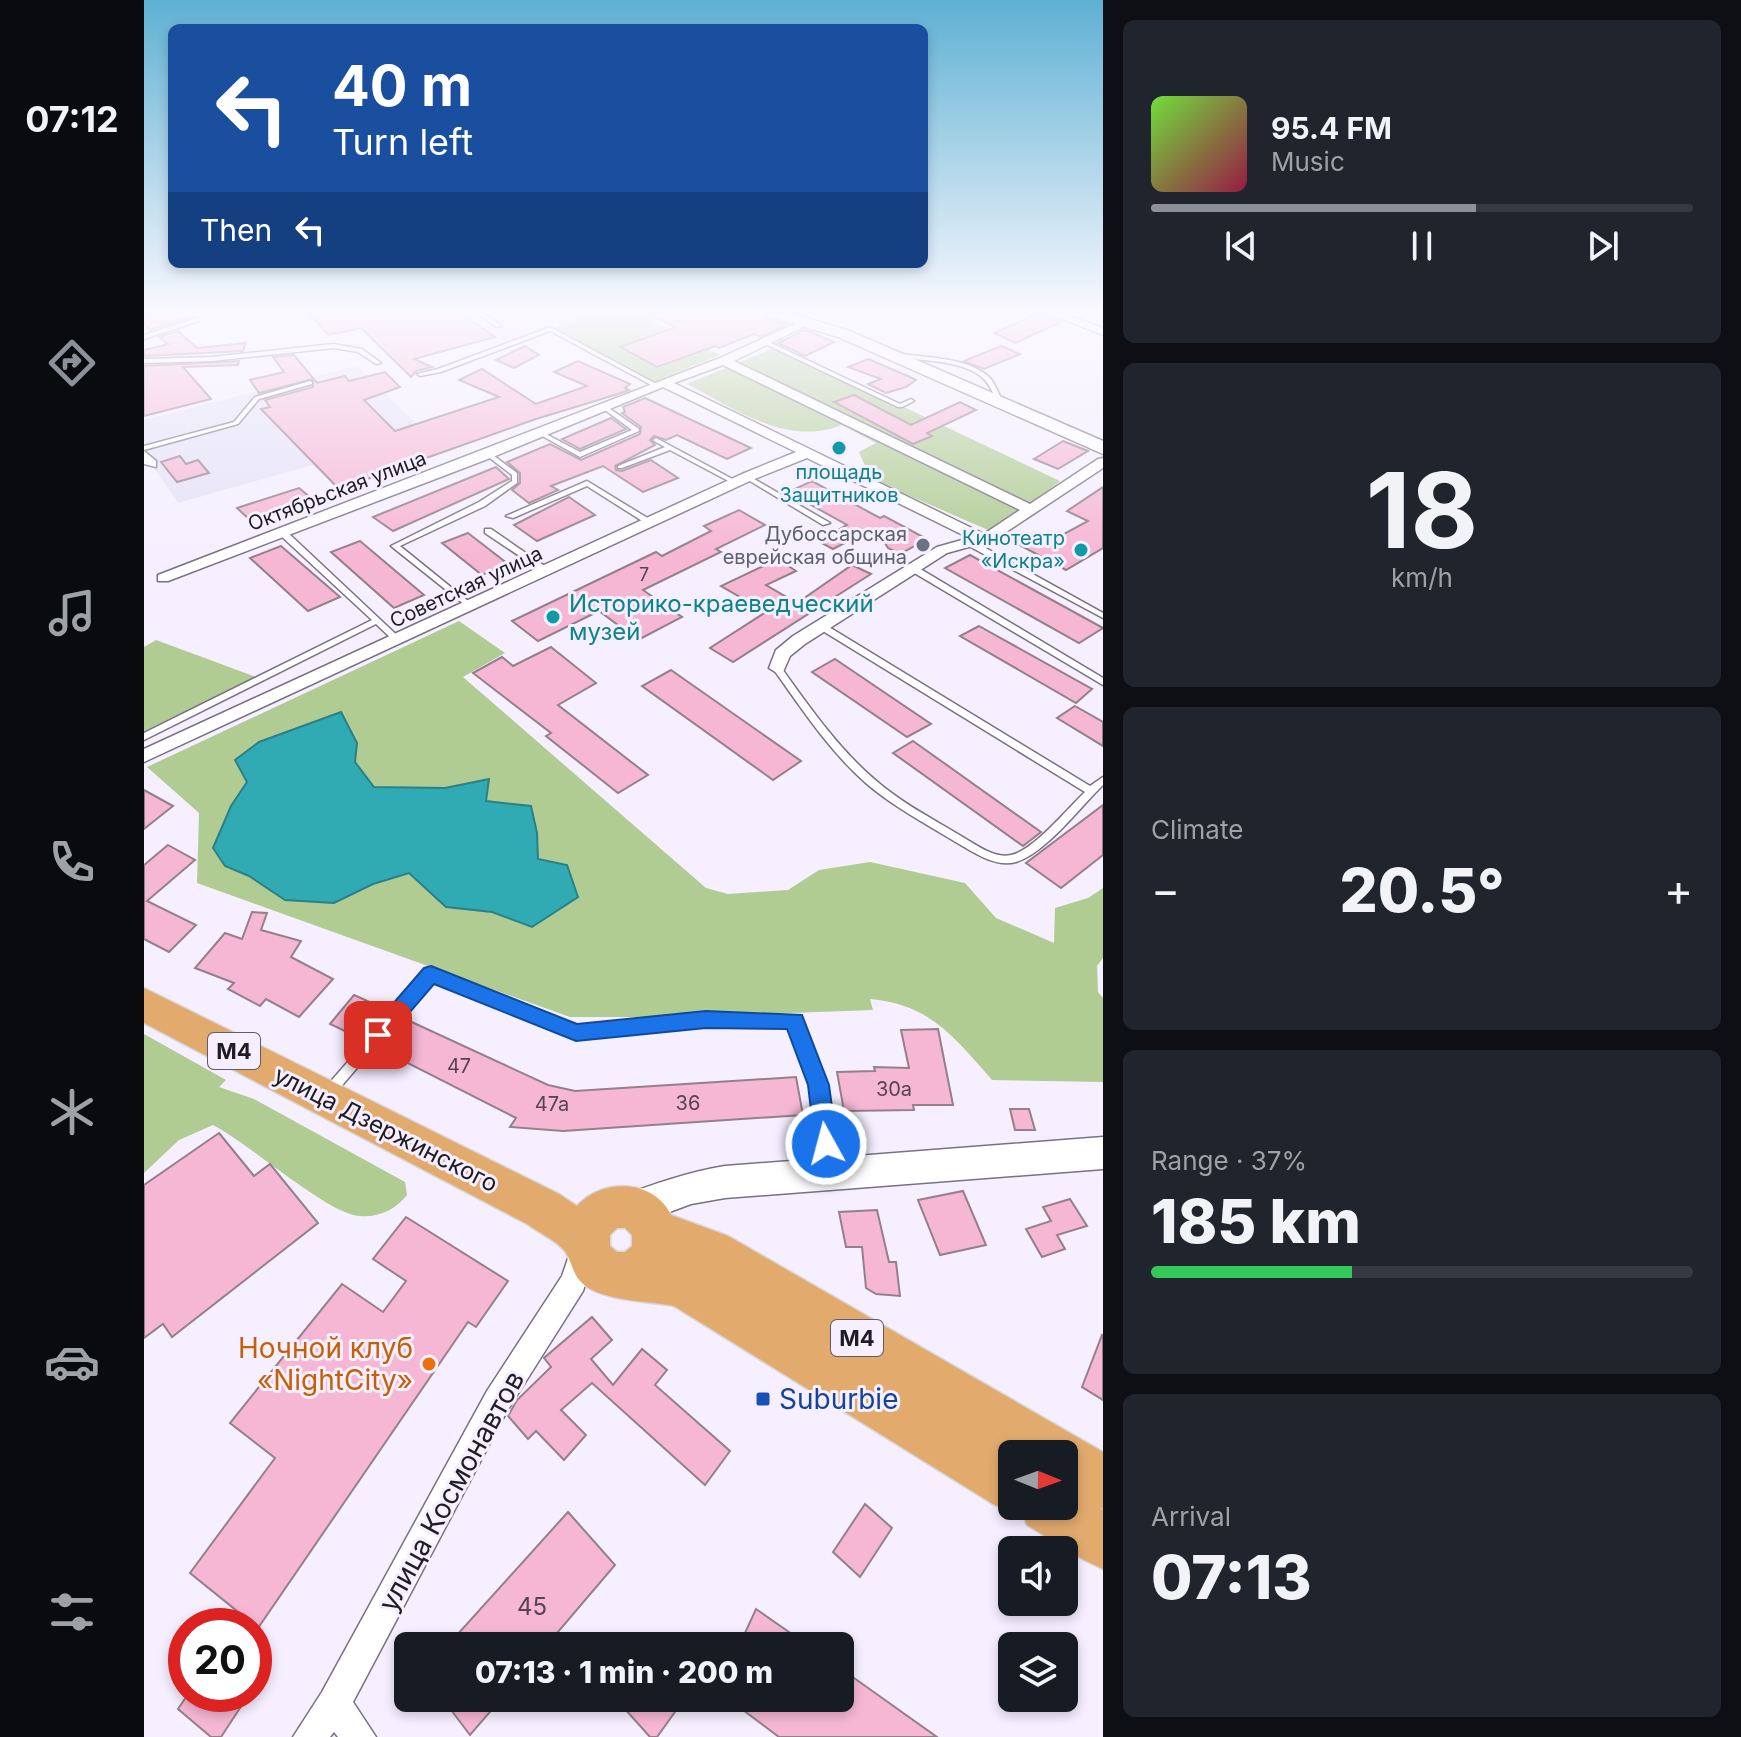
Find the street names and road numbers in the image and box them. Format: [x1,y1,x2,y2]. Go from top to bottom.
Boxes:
street label: Октябрьская улица [245,446,429,536]
street label: Советская улица [386,541,546,633]
road number: M4 [208,1033,260,1069]
street label: улица Дзержинского [269,1060,503,1198]
road number: M4 [831,1320,883,1356]
street label: улица Космонавтов [371,1365,531,1617]

